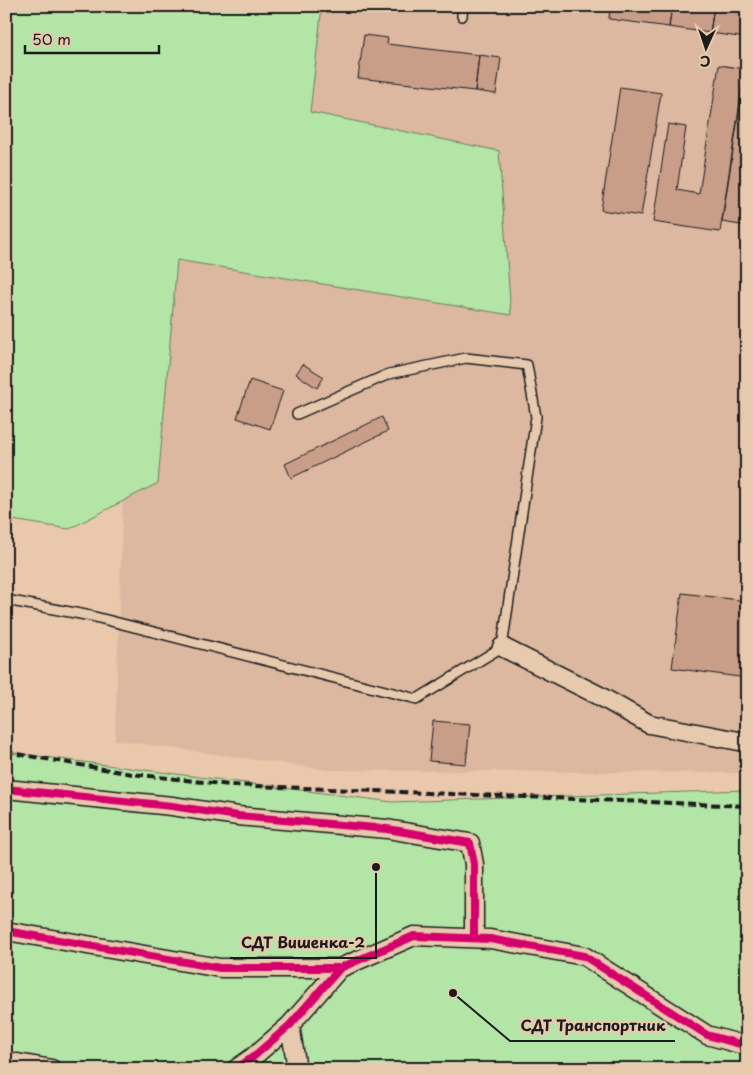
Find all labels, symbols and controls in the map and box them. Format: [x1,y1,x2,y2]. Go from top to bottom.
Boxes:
scale bar [25,22,159,54]
north arrow [680,22,730,72]
text: 50 m [32,27,71,50]
text: С [699,51,711,72]
callout: СДТ Вишенка-2 [230,928,376,958]
text: СДТ Вишенка-2 [241,930,366,953]
callout: СДТ Транспортник [510,1011,675,1041]
text: СДТ Транспортник [521,1013,666,1036]

